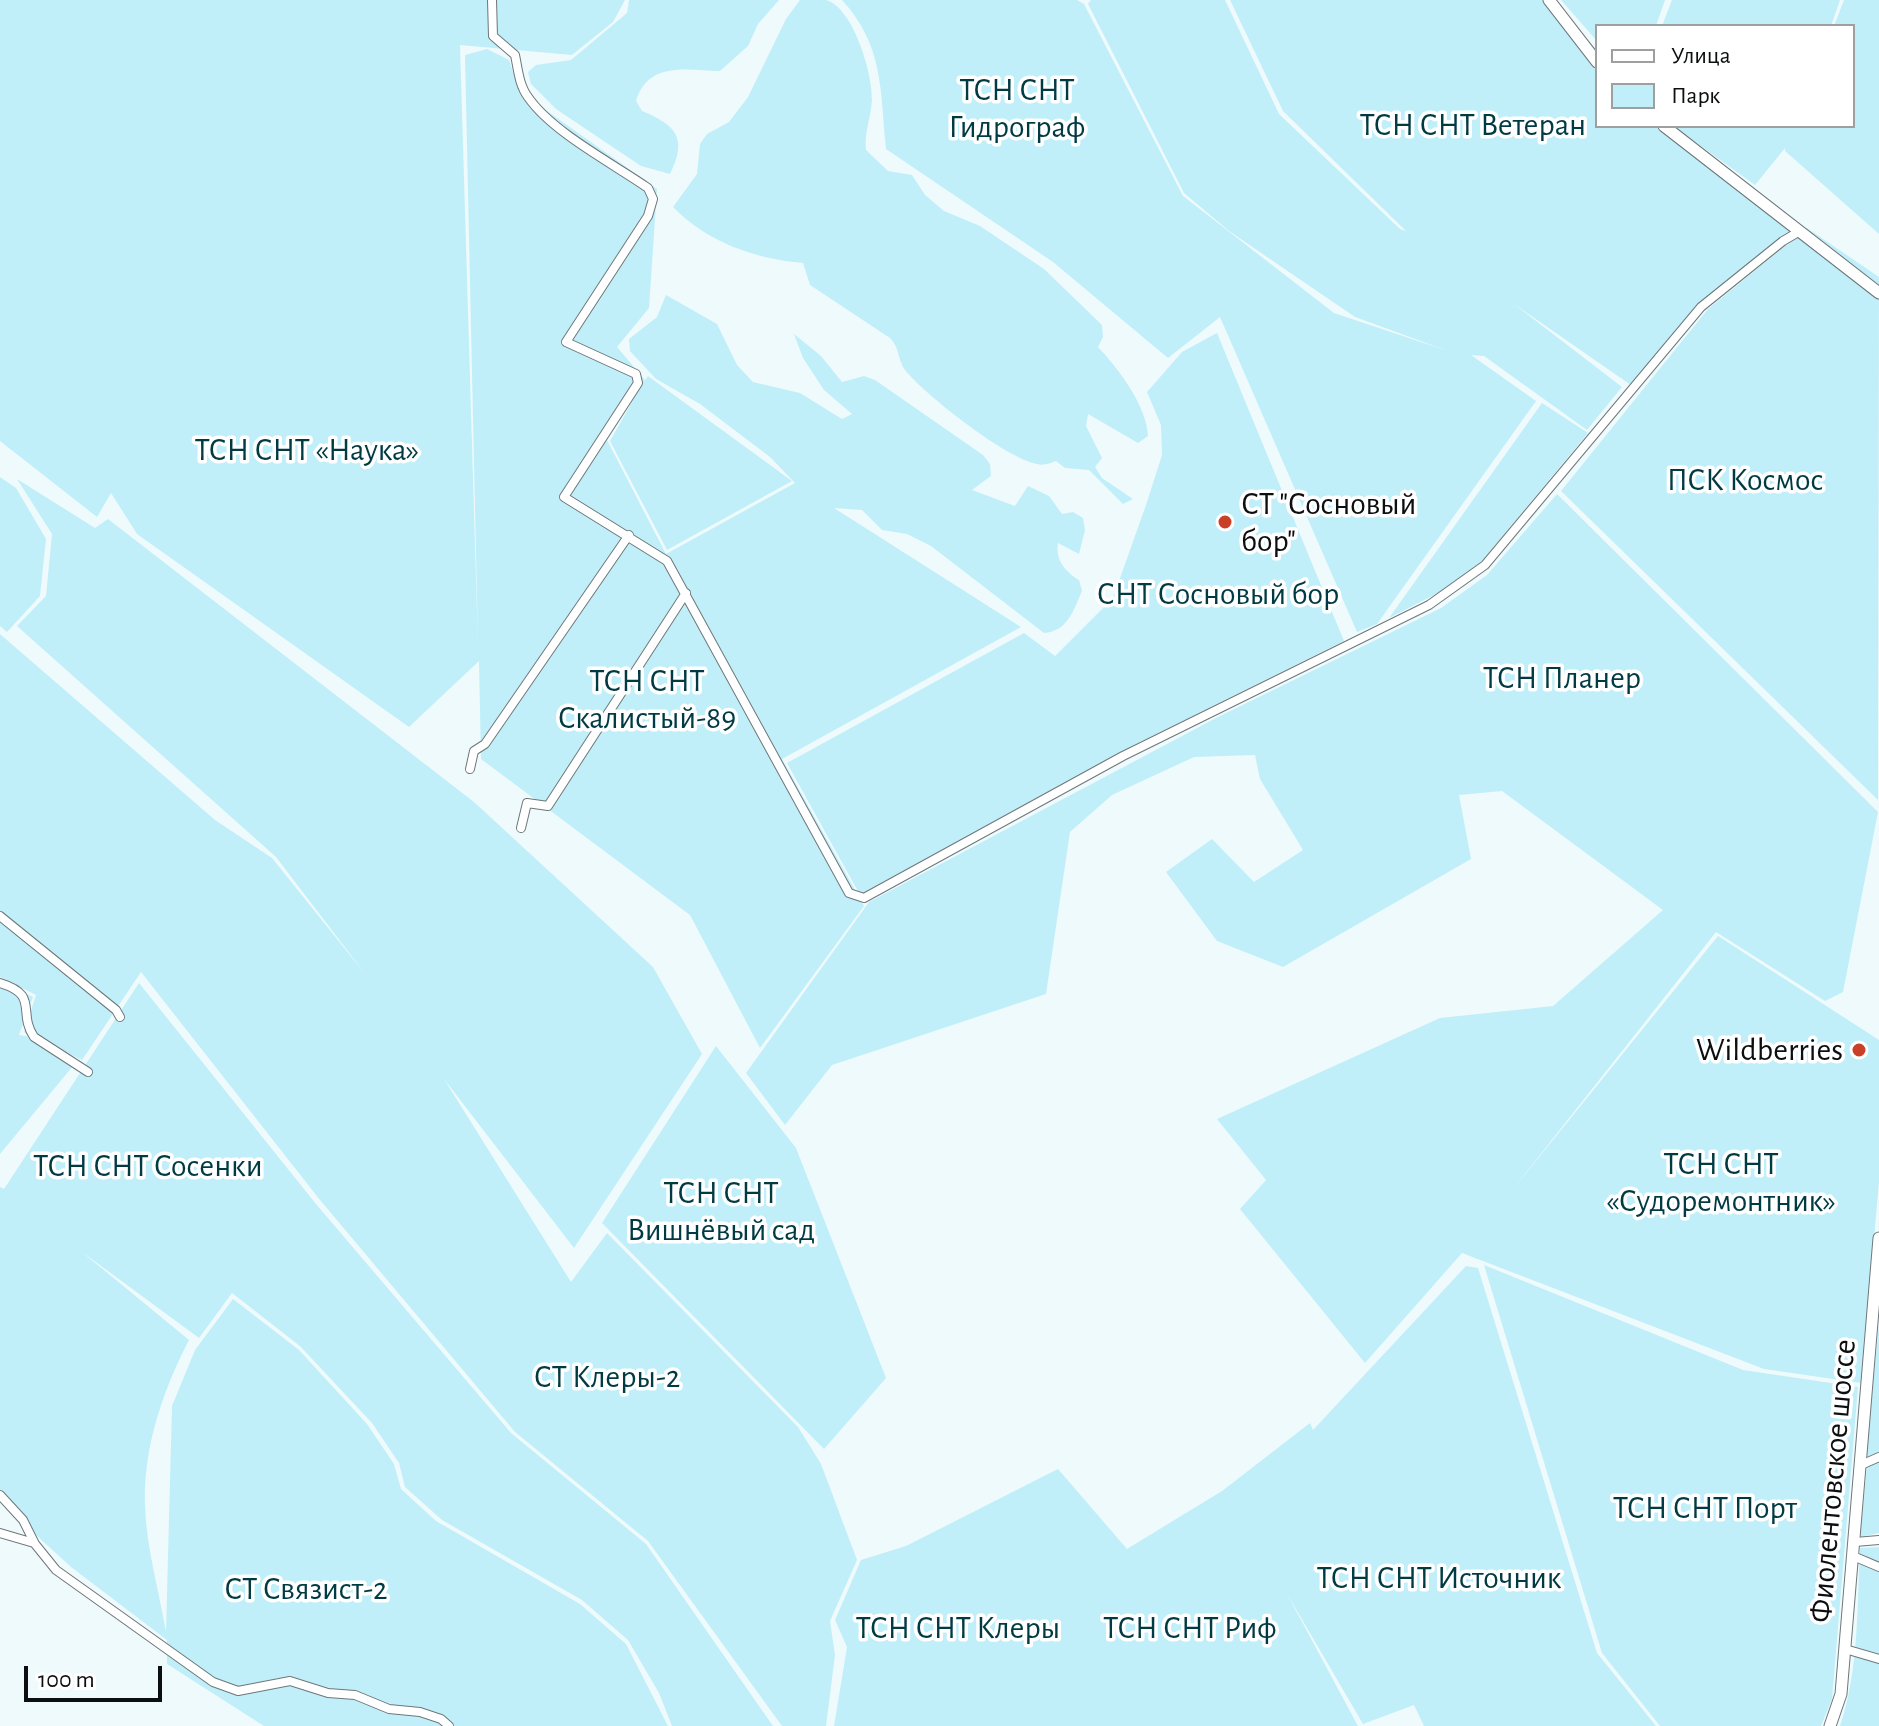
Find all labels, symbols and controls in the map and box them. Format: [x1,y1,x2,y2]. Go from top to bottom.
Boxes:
legend [1595,24,1855,128]
text: Улица [1671,44,1731,68]
park label: ТСН СНТ Гидрограф [949,71,1085,146]
text: Парк [1671,84,1720,108]
park label: ТСН СНТ Ветеран [1360,106,1586,144]
park label: ТСН СНТ «Наука» [195,431,419,469]
park label: ПСК Космос [1667,461,1823,499]
place label: СТ "Сосновый бор" [1241,485,1416,560]
marker: СТ "Сосновый бор" [1216,513,1234,531]
park label: СНТ Сосновый бор [1097,575,1339,613]
park label: ТСН Планер [1483,659,1641,697]
park label: ТСН СНТ Скалистый-89 [558,662,736,737]
place label: Wildberries [1696,1031,1843,1069]
marker: Wildberries [1850,1041,1868,1059]
park label: ТСН СНТ «Судоремонтник» [1606,1145,1836,1220]
park label: ТСН СНТ Сосенки [33,1147,263,1185]
park label: ТСН СНТ Вишнёвый сад [627,1174,815,1249]
street label: Фиолентовское шоссе [1801,1338,1865,1624]
park label: СТ Клеры-2 [534,1358,680,1396]
park label: ТСН СНТ Порт [1613,1489,1797,1527]
park label: ТСН СНТ Источник [1317,1559,1561,1597]
park label: СТ Связист-2 [224,1570,388,1608]
park label: ТСН СНТ Клеры [856,1609,1060,1647]
park label: ТСН СНТ Риф [1103,1609,1277,1647]
scale bar [28,1650,166,1700]
text: 100 m [38,1668,95,1692]

